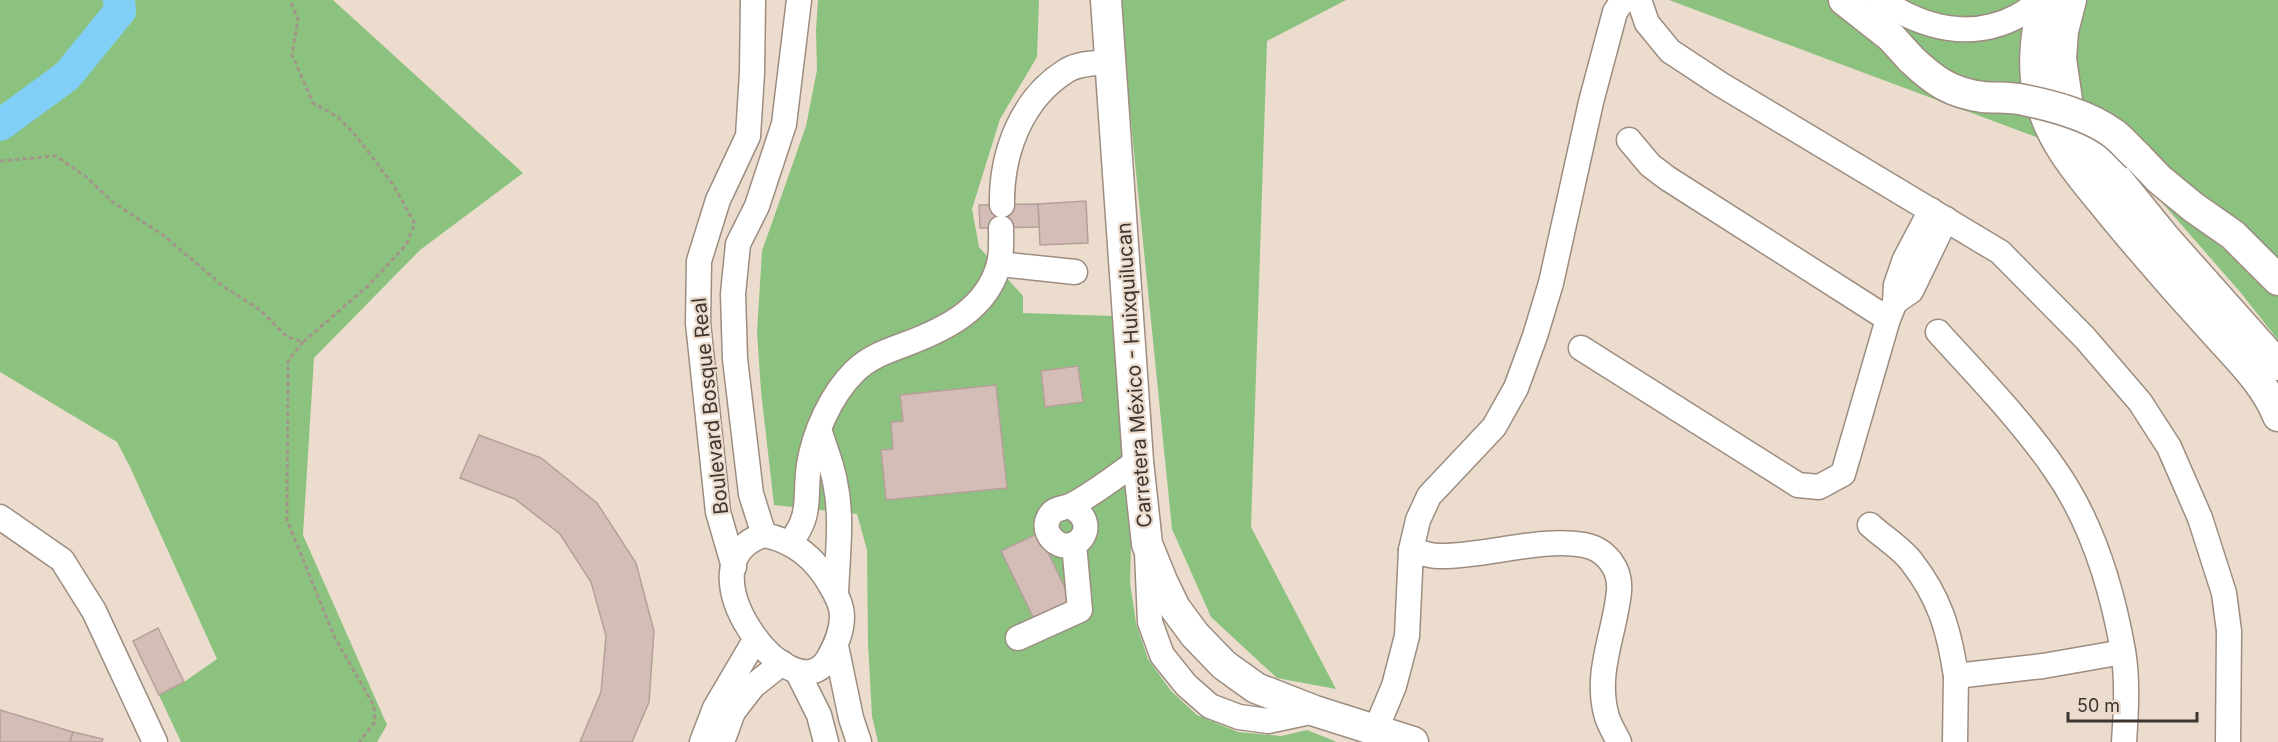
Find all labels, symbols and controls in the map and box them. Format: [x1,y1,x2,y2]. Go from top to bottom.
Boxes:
street label: Carretera México - Huixquilucan [1111,221,1157,529]
street label: Boulevard Bosque Real [687,296,733,516]
scale bar [2068,685,2197,723]
text: 50 m [2077,695,2120,716]

